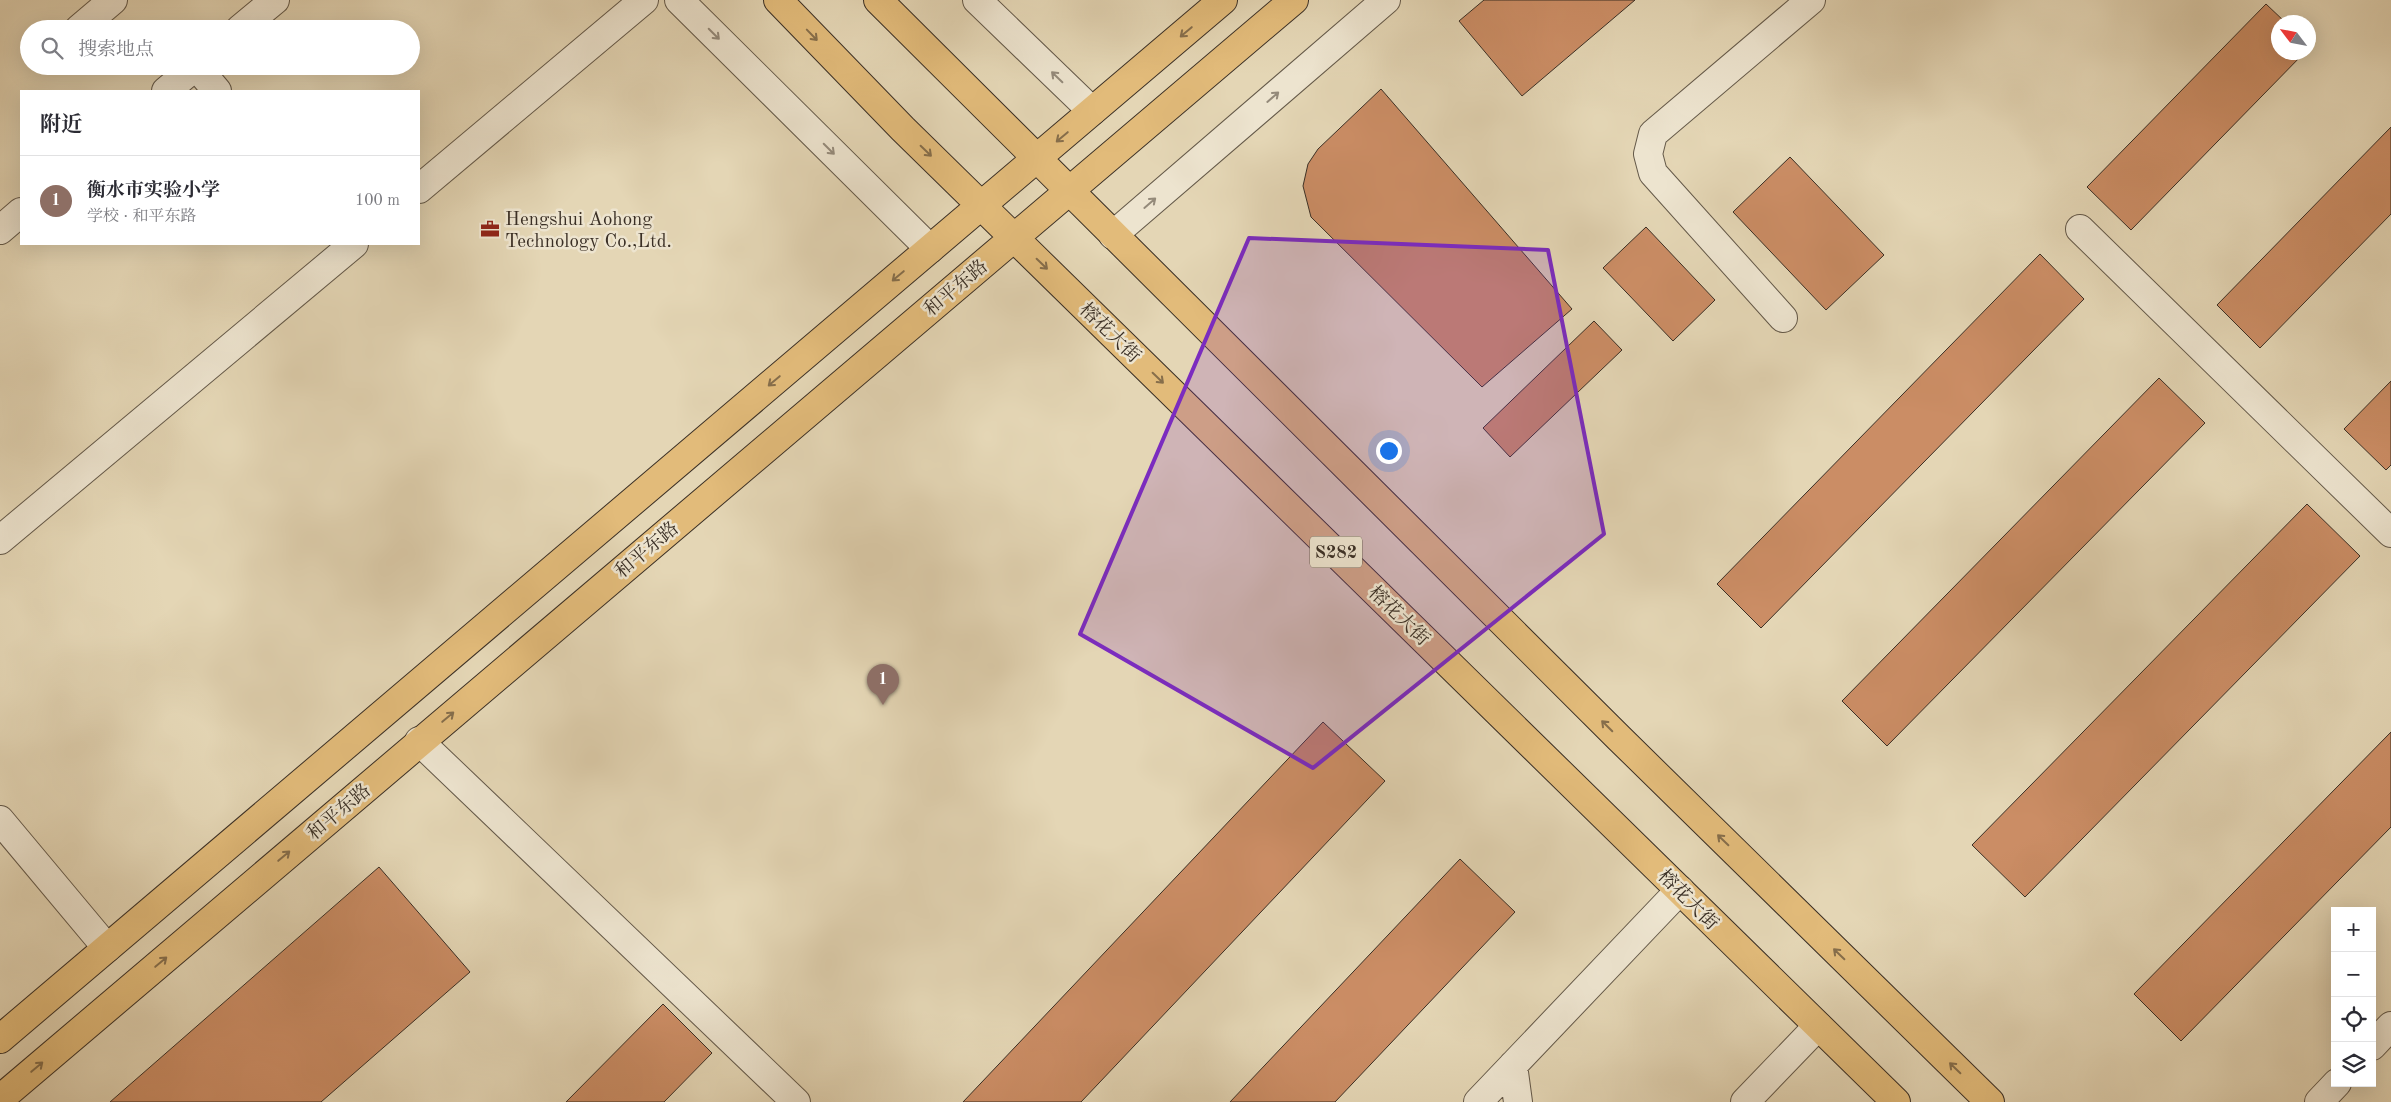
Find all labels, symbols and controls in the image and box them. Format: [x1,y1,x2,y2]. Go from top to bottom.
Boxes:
north arrow [2271,15,2316,60]
search box [20,20,420,75]
one-way arrow [1180,26,1193,37]
one-way arrow [708,28,720,41]
one-way arrow [806,29,818,41]
icon: search [38,34,66,62]
text: 搜索地点 [78,41,154,60]
one-way arrow [1051,71,1063,84]
one-way arrow [1266,91,1279,103]
text: 附近 [40,115,82,136]
one-way arrow [1056,131,1069,142]
one-way arrow [823,143,835,155]
one-way arrow [920,145,932,157]
text: 衡水市实验小学 [87,182,220,201]
text: 1 [51,193,61,209]
text: 100 m [355,193,400,209]
one-way arrow [1143,197,1156,209]
text: 学校 · 和平东路 [87,209,196,225]
place label: Hengshui Aohong Technology Co.,Ltd. [505,211,672,252]
office icon: Hengshui Aohong Technology Co.,Ltd. [479,218,501,240]
street label: 和平东路 [920,256,992,321]
one-way arrow [1036,258,1048,271]
one-way arrow [892,270,905,281]
street label: 榕花大街 [1075,298,1145,367]
one-way arrow [1152,372,1164,384]
one-way arrow [768,375,781,386]
your location [1376,438,1402,464]
street label: 和平东路 [611,518,683,583]
road number: S282 [1310,536,1362,568]
street label: 榕花大街 [1364,581,1434,650]
pin: 1 [867,664,899,705]
one-way arrow [441,711,454,722]
one-way arrow [1601,720,1614,732]
street label: 和平东路 [303,780,375,845]
one-way arrow [1717,834,1730,846]
one-way arrow [278,851,291,862]
street label: 榕花大街 [1654,865,1723,934]
map controls [2331,907,2376,1087]
button: + [2331,907,2376,952]
one-way arrow [1833,948,1845,960]
button: − [2331,952,2376,997]
one-way arrow [154,956,167,967]
button: locate [2331,997,2376,1042]
button: layers [2331,1042,2376,1087]
one-way arrow [30,1062,43,1073]
one-way arrow [1949,1062,1961,1074]

